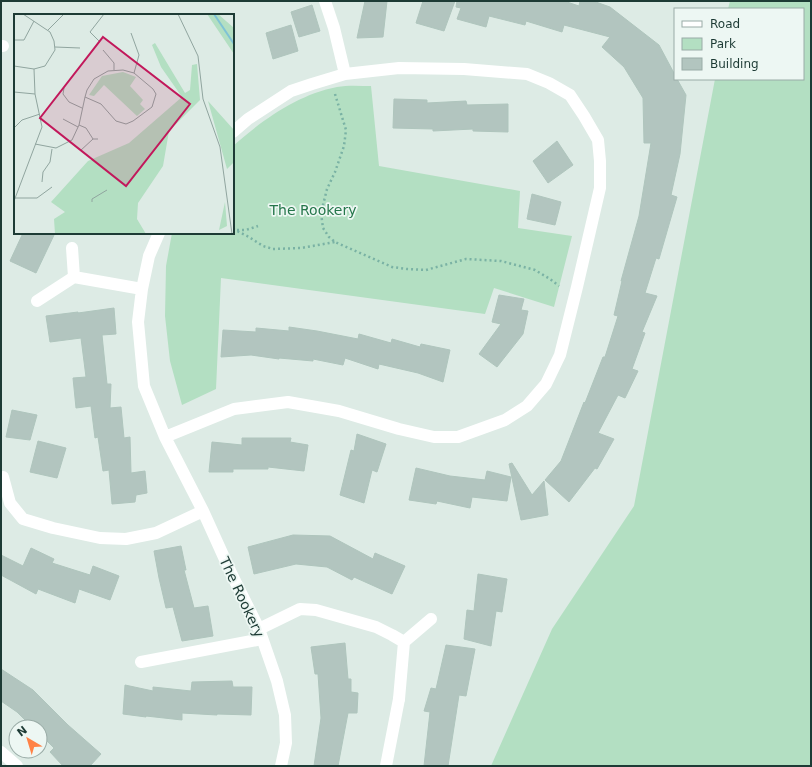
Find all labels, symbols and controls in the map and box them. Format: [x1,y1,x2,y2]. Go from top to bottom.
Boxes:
legend [674,8,804,80]
inset map [14,14,234,234]
text: Road [710,17,740,31]
text: Park [710,37,736,51]
text: Building [710,57,759,71]
park label: The Rookery [269,202,356,218]
street label: The Rookery [216,553,268,640]
north arrow [8,719,48,759]
text: N [15,724,30,739]

